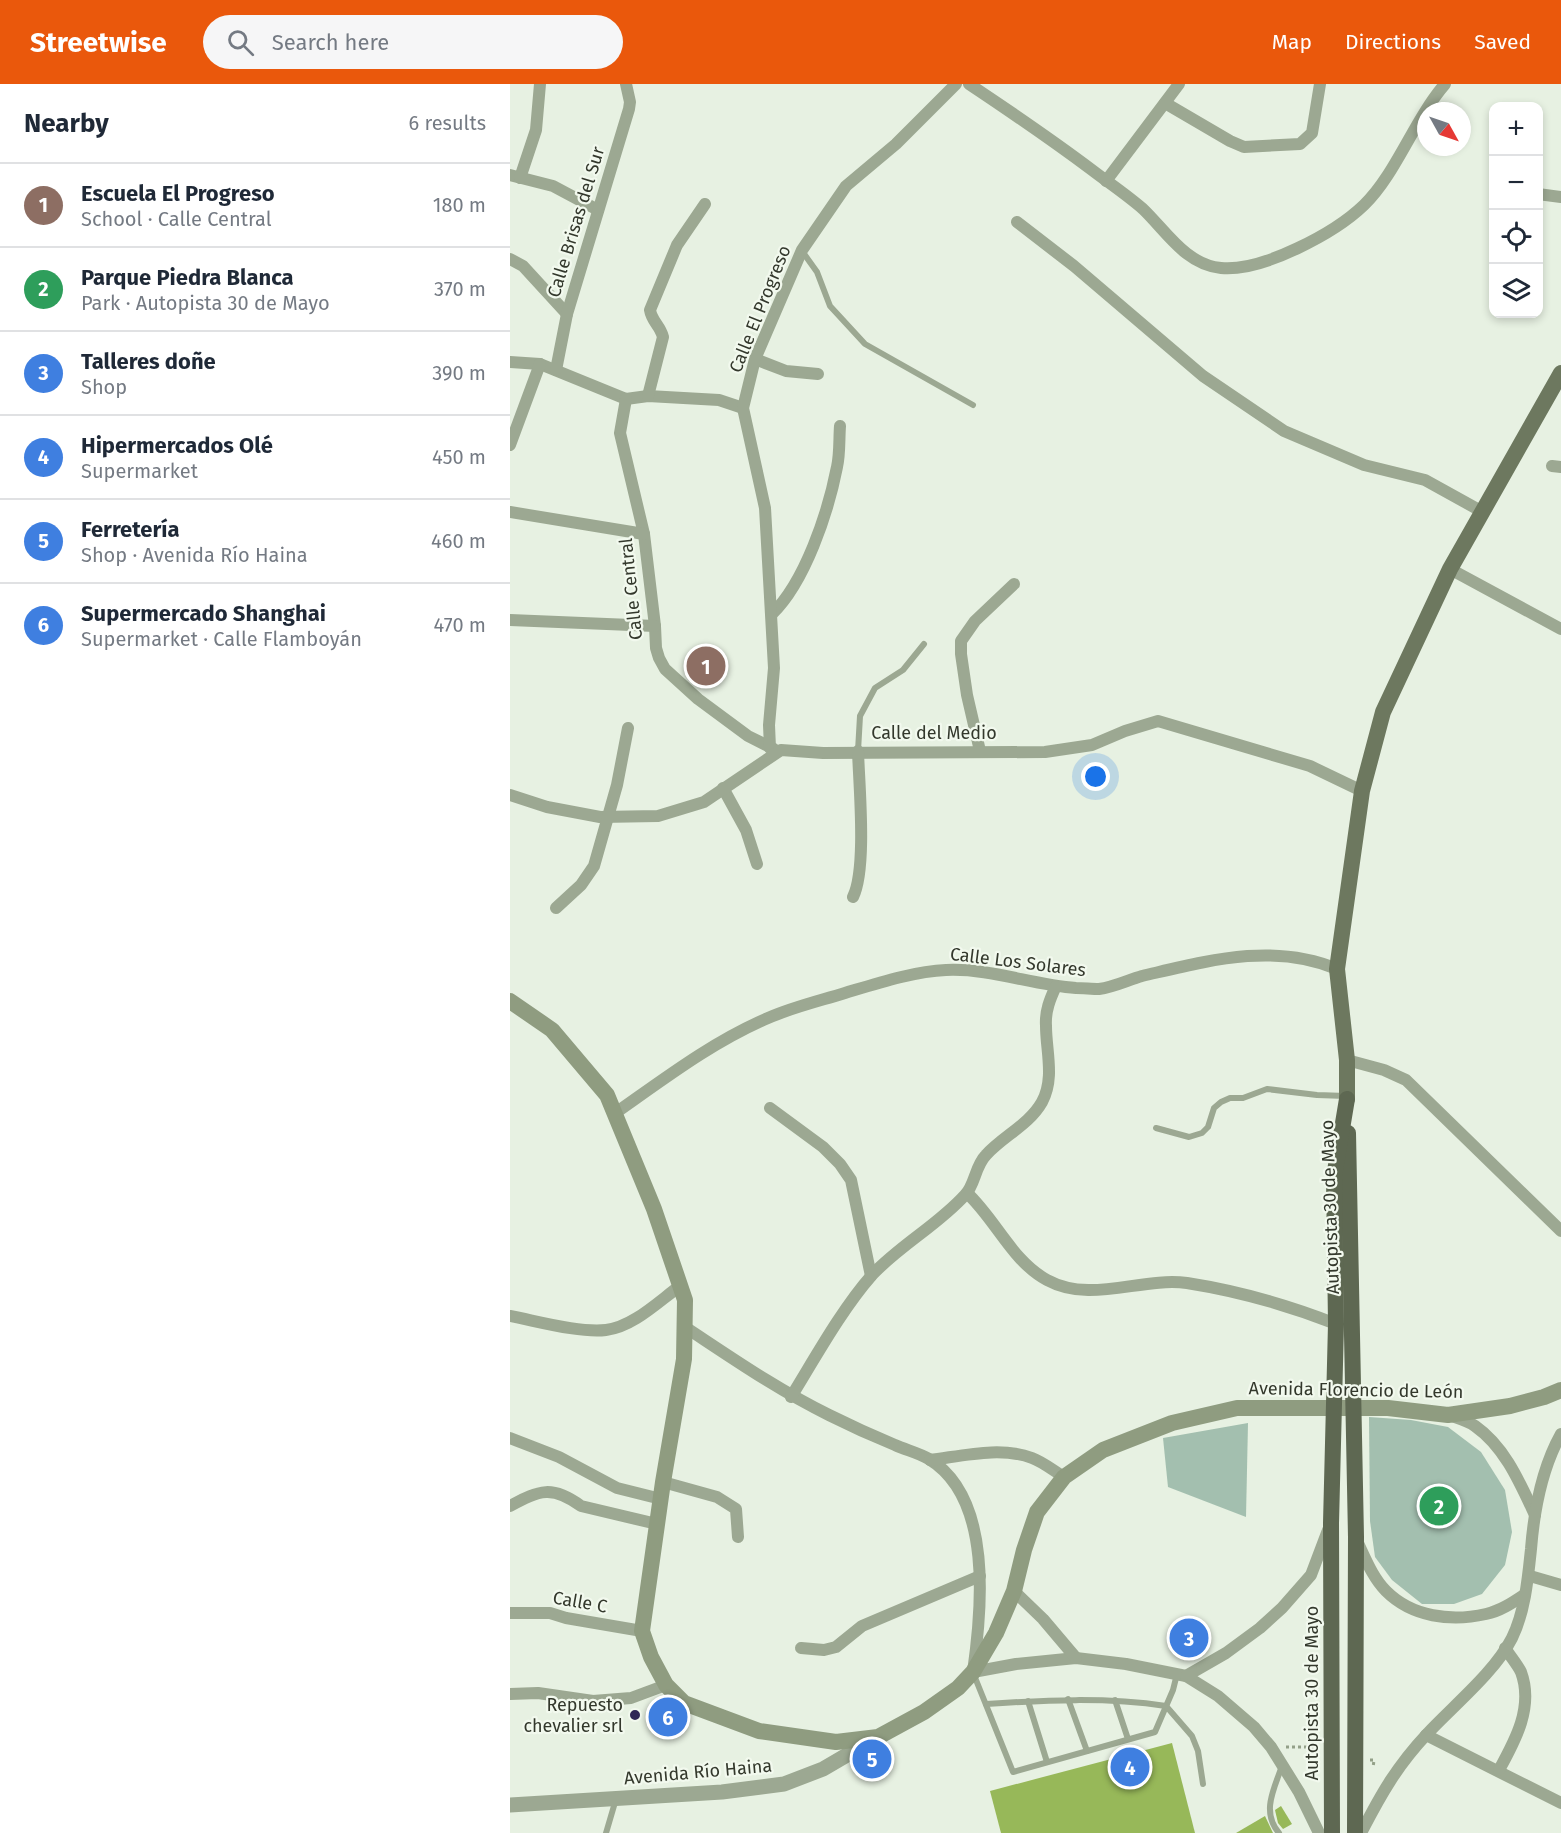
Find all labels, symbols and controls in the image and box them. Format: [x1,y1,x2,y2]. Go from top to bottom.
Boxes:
search box [203,15,623,69]
text: Streetwise [30,26,167,59]
icon: search [224,26,257,59]
text: Search here [272,29,389,56]
text: Map [1272,29,1312,55]
text: Directions [1345,29,1441,55]
text: Saved [1474,29,1531,55]
north arrow [1417,102,1471,156]
map controls [1489,102,1543,318]
button: + [1489,102,1543,156]
text: Nearby [24,108,109,139]
text: 6 results [409,111,486,135]
street label: Calle Brisas del Sur [543,144,609,300]
button: − [1489,156,1543,210]
text: Escuela El Progreso [81,180,275,207]
text: 1 [39,193,48,217]
text: 180 m [433,193,486,217]
text: School · Calle Central [81,207,272,231]
button: locate [1489,210,1543,264]
street label: Calle El Progreso [724,242,796,376]
text: Parque Piedra Blanca [81,264,294,291]
button: layers [1489,264,1543,318]
text: 2 [38,277,49,301]
text: 370 m [434,277,486,301]
text: Park · Autopista 30 de Mayo [81,291,330,315]
text: Talleres doñe [81,348,216,375]
text: 3 [38,361,49,385]
text: 390 m [432,361,486,385]
text: Shop [81,375,127,399]
text: Hipermercados Olé [81,432,273,459]
text: 4 [38,445,49,469]
text: 450 m [432,445,486,469]
text: Supermarket [81,459,198,483]
text: Ferretería [81,516,180,543]
text: 5 [38,529,49,553]
text: 460 m [431,529,486,553]
street label: Calle Central [615,537,647,641]
text: Shop · Avenida Río Haina [81,543,308,567]
text: Supermercado Shanghai [81,600,326,627]
text: 6 [38,613,49,637]
text: 470 m [434,613,486,637]
text: Supermarket · Calle Flamboyán [81,627,362,651]
pin: 1 [686,644,726,688]
street label: Calle del Medio [871,722,997,744]
your location [1081,762,1110,791]
street label: Calle Los Solares [949,943,1087,981]
street label: Autopista 30 de Mayo [1316,1119,1344,1295]
street label: Avenida Florencio de León [1248,1377,1464,1403]
pin: 2 [1420,1484,1458,1528]
street label: Calle C [551,1586,609,1618]
street label: Autopista 30 de Mayo [1301,1606,1323,1780]
pin: 3 [1170,1616,1208,1660]
place label: Repuesto chevalier srl [523,1694,623,1737]
pin: 6 [648,1694,688,1740]
marker: Repuesto chevalier srl [628,1708,642,1722]
pin: 5 [852,1736,892,1782]
pin: 4 [1110,1744,1150,1790]
street label: Avenida Río Haina [623,1755,773,1789]

